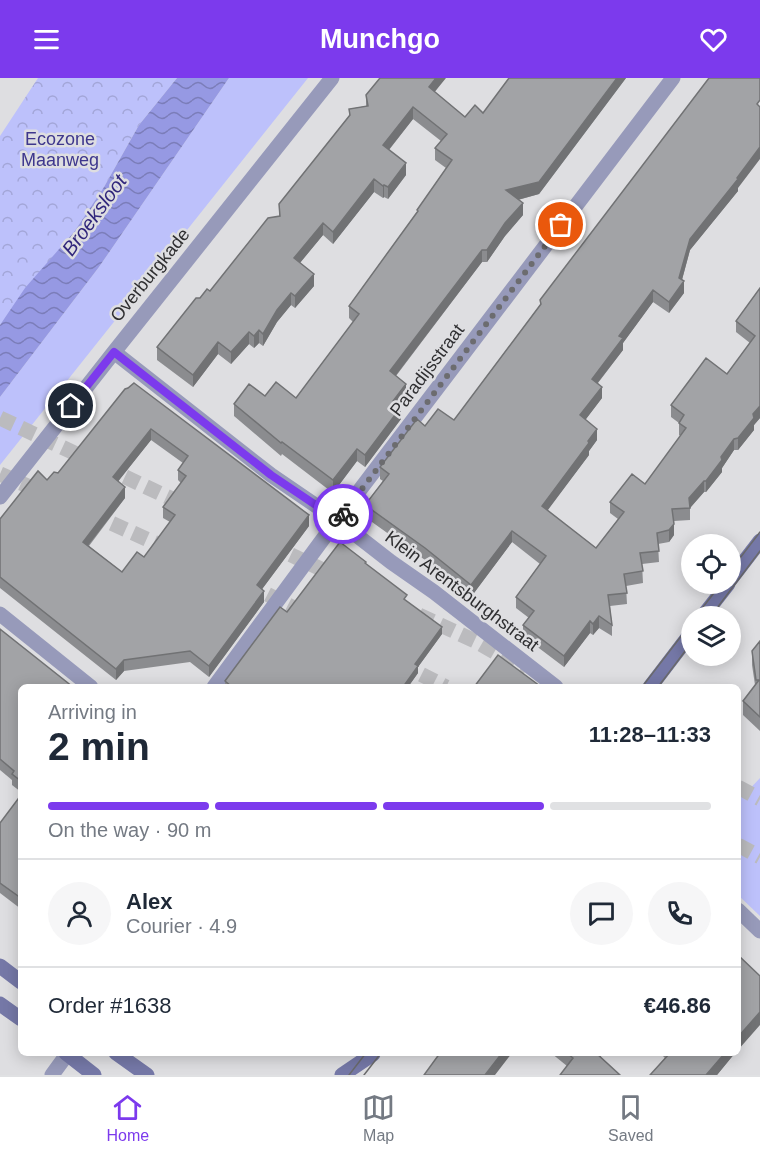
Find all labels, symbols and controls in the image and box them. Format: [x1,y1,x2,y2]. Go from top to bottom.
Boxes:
icon: menu [30,23,63,56]
icon: heart [697,23,730,56]
text: Munchgo [320,24,440,54]
park label: Ecozone Maanweg [21,129,99,170]
water label: Broeksloot [57,169,132,260]
pin [535,199,586,250]
icon: bag [544,208,577,241]
street label: Overburgkade [106,224,194,326]
street label: Paradijsstraat [386,320,468,420]
pin [45,380,96,431]
icon: home [54,389,87,422]
courier [313,484,373,544]
icon: bike [327,498,360,531]
street label: Klein Arentsburghstraat [381,527,543,655]
map controls [681,534,741,666]
button: locate [681,534,741,594]
button: layers [681,606,741,666]
text: Arriving in [48,701,137,723]
text: 11:28–11:33 [589,722,711,747]
text: 2 min [48,725,150,768]
text: On the way · 90 m [48,819,211,841]
button: person [48,882,111,945]
button: chat [570,882,633,945]
button: phone [648,882,711,945]
text: Alex [126,889,172,914]
text: Courier · 4.9 [126,915,237,937]
text: Order #1638 [48,993,172,1018]
text: €46.86 [644,993,711,1018]
tab: Home [106,1091,149,1145]
tab: Map [362,1091,395,1145]
tab: Saved [608,1091,653,1145]

